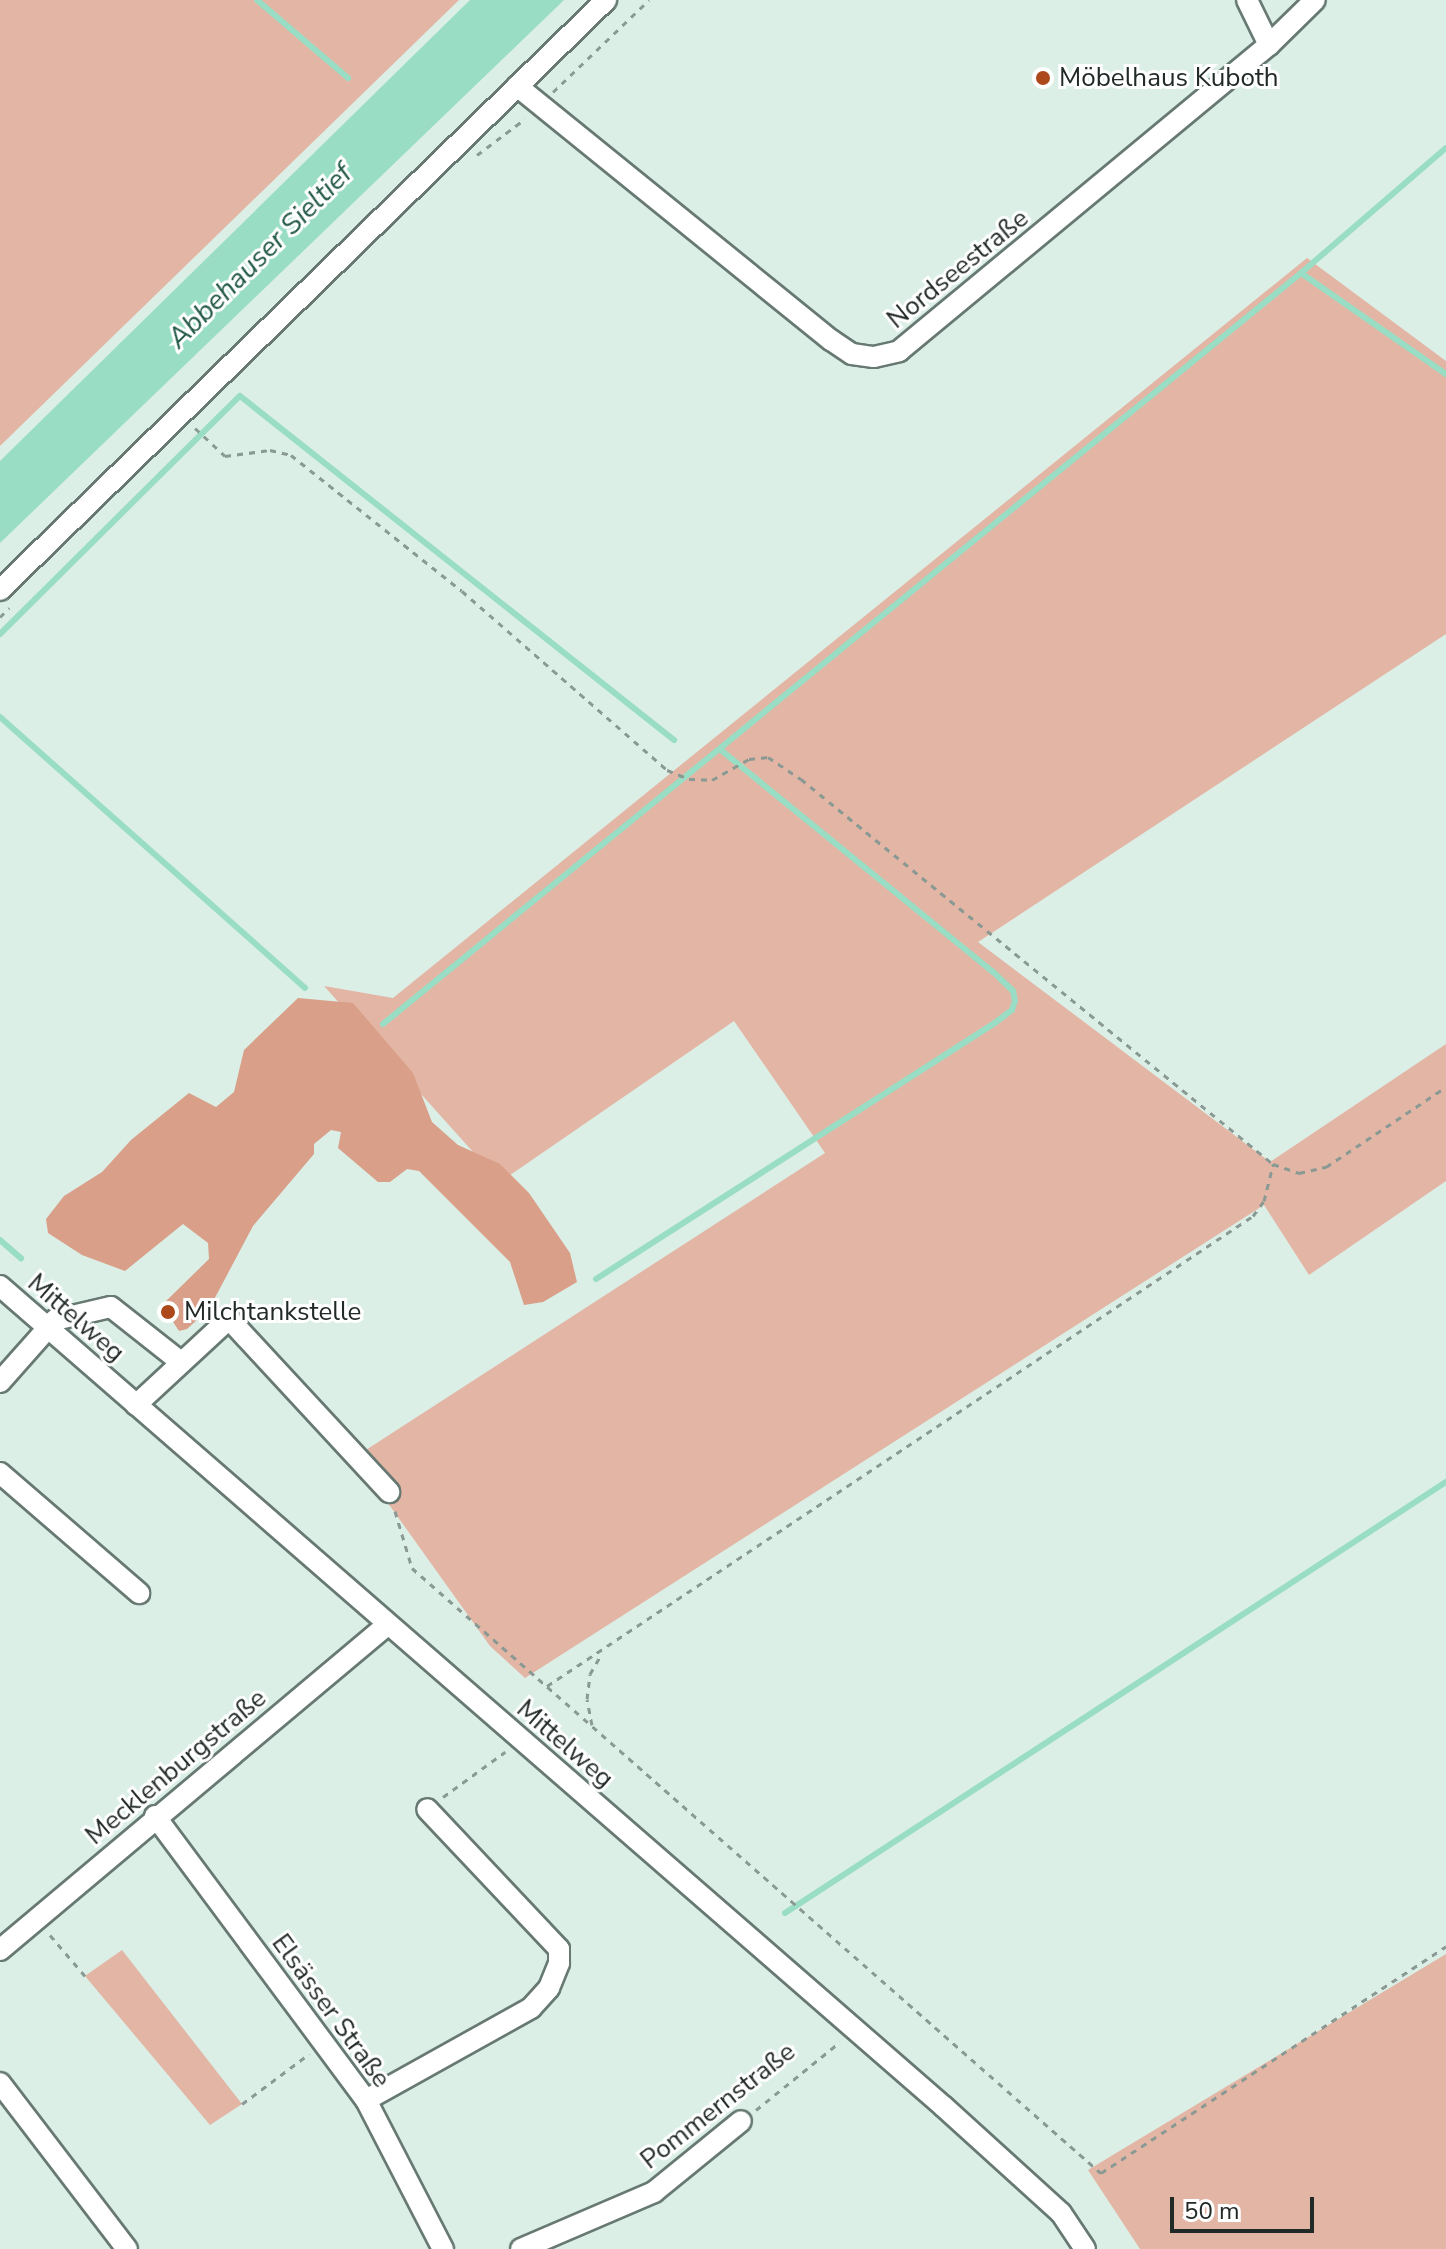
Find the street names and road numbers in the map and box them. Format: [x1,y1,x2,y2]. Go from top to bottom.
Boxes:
street label: Nordseestraße [881,203,1035,335]
street label: Mittelweg [21,1268,131,1368]
street label: Mecklenburgstraße [80,1683,272,1851]
street label: Mittelweg [510,1694,620,1794]
street label: Elsässer Straße [265,1928,397,2094]
street label: Pommernstraße [635,2036,801,2176]

